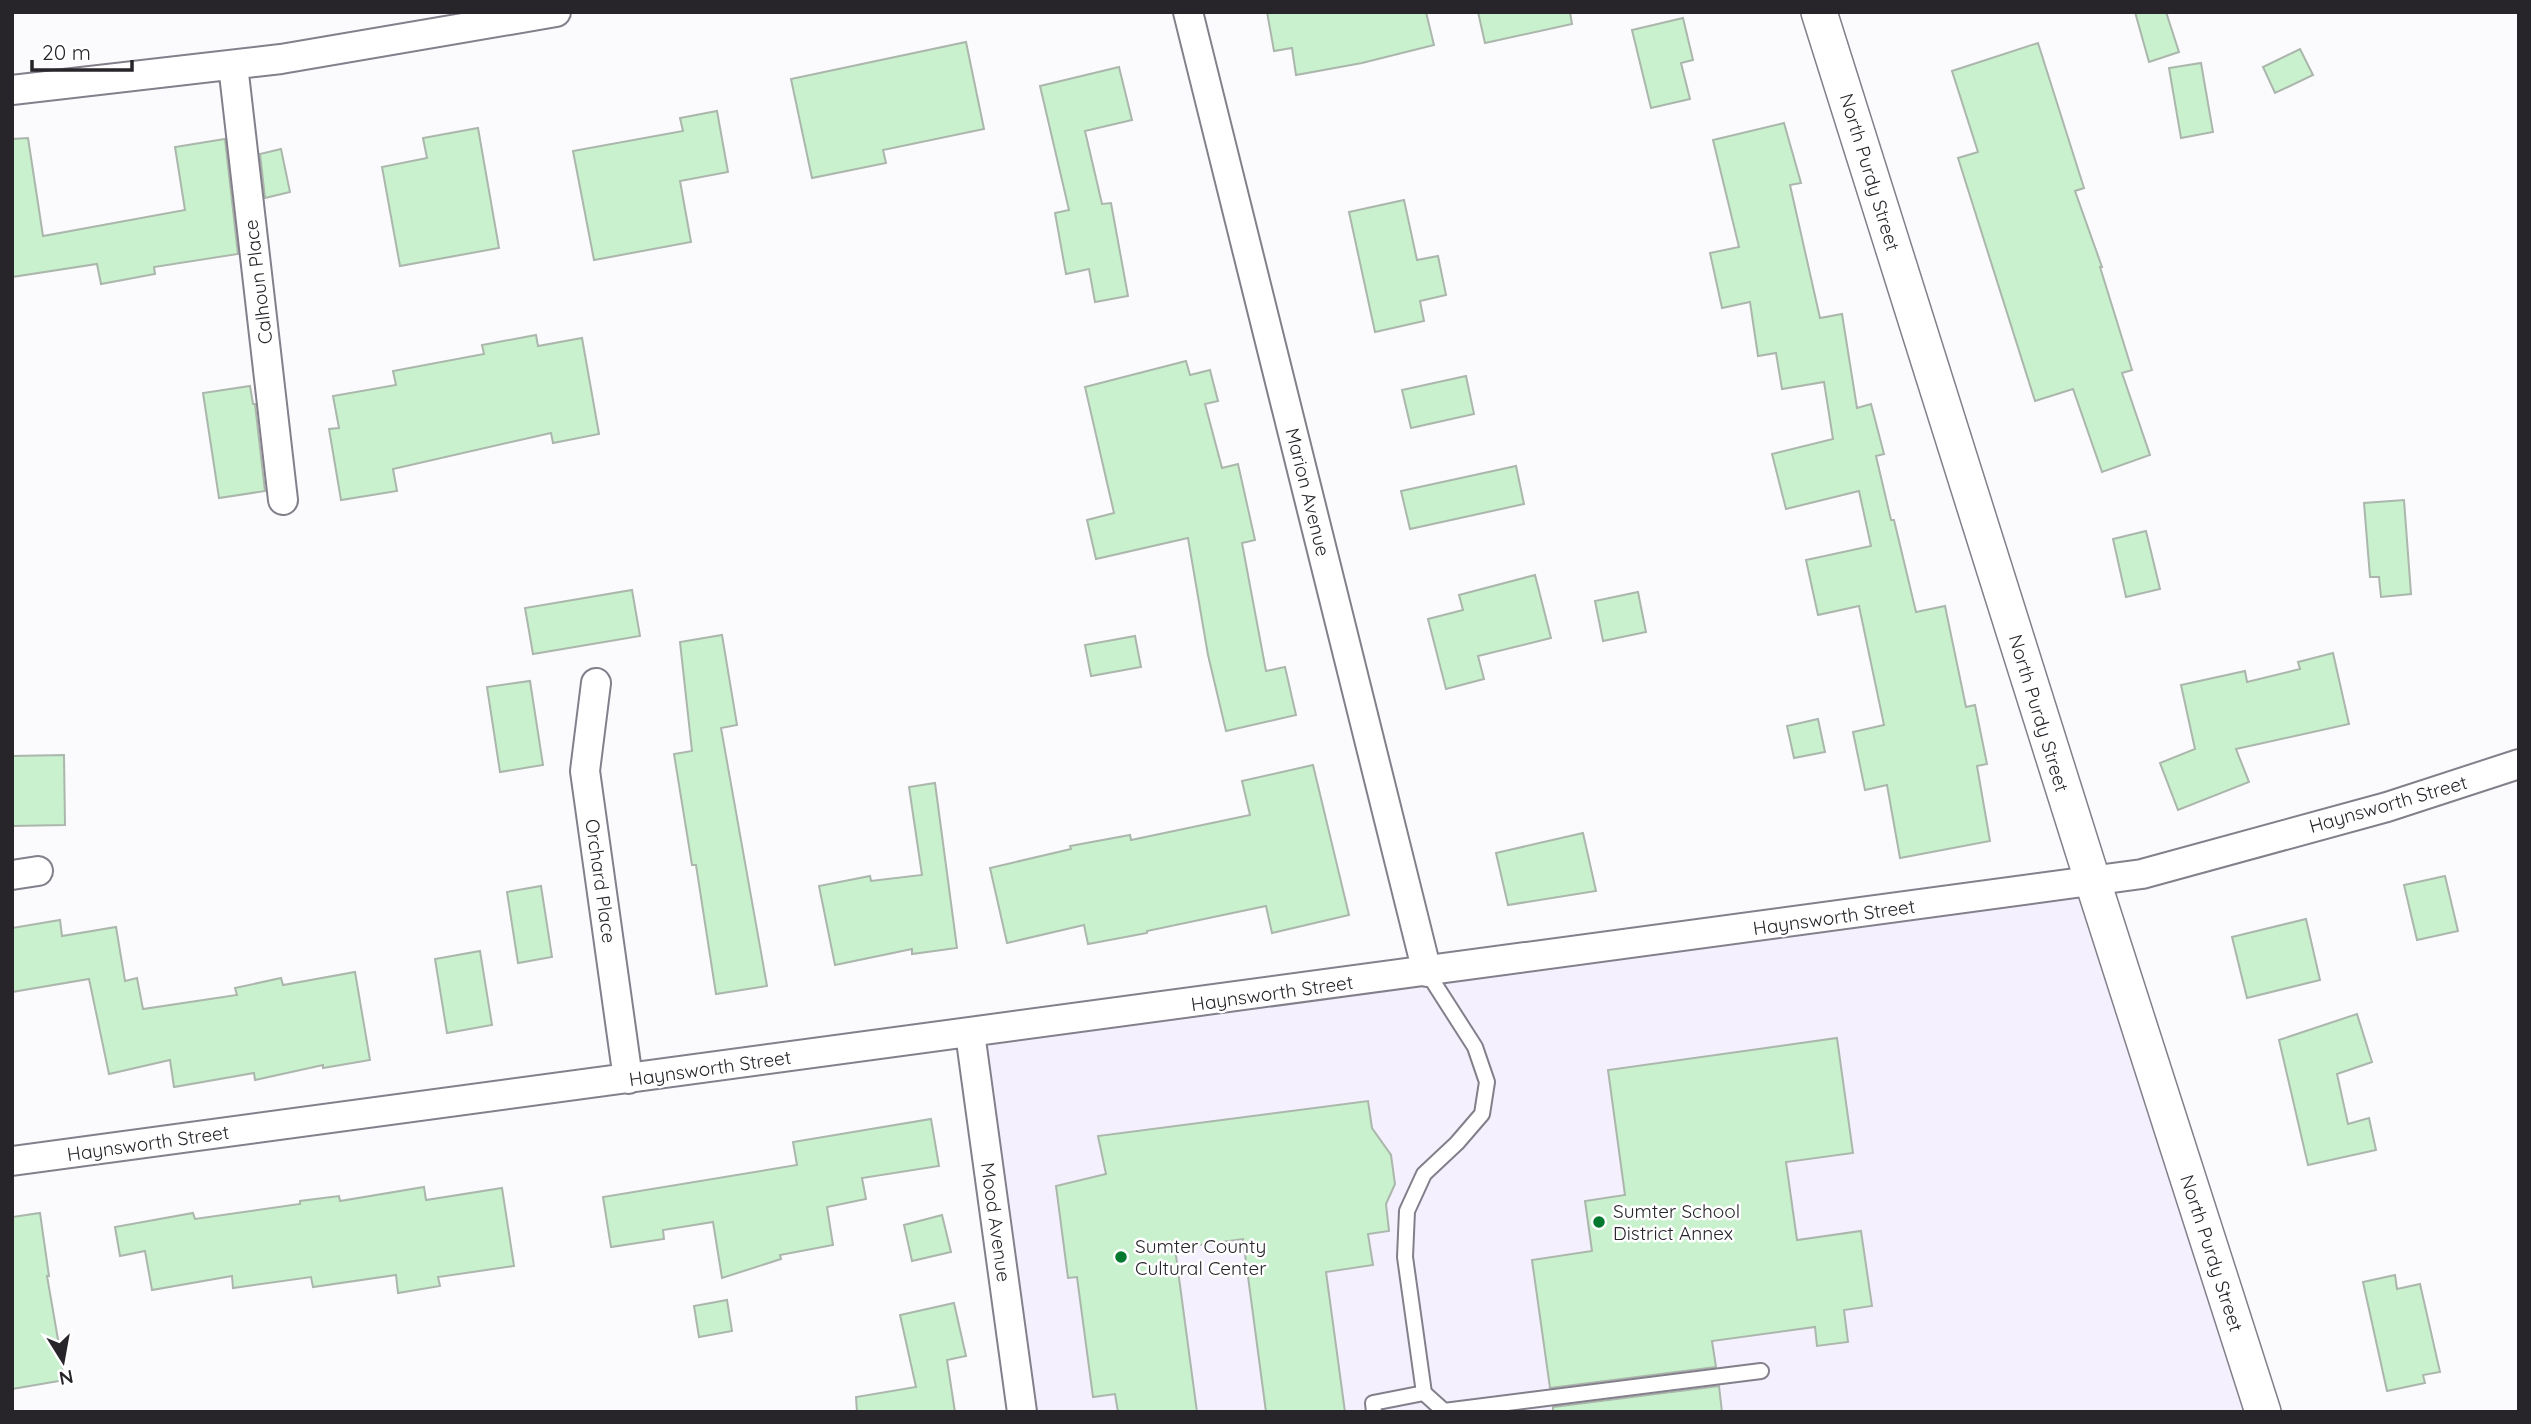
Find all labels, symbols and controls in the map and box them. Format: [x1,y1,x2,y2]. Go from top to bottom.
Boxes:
scale bar [32,28,131,72]
text: 20 m [42,39,91,65]
street label: North Purdy Street [1835,90,1905,254]
street label: Calhoun Place [238,218,278,346]
street label: Marion Avenue [1280,425,1336,559]
street label: North Purdy Street [2004,631,2074,795]
street label: Haynsworth Street [2306,770,2470,838]
street label: Orchard Place [580,817,622,945]
street label: Haynsworth Street [1751,894,1917,940]
street label: Haynsworth Street [1189,970,1355,1016]
street label: Haynsworth Street [627,1045,793,1091]
street label: Haynsworth Street [65,1120,231,1166]
street label: Mood Avenue [976,1161,1016,1283]
street label: North Purdy Street [2175,1172,2249,1334]
place label: Sumter School District Annex [1613,1199,1740,1245]
marker: Sumter School District Annex [1591,1214,1607,1230]
place label: Sumter County Cultural Center [1135,1234,1267,1280]
marker: Sumter County Cultural Center [1113,1249,1129,1265]
north arrow [28,1326,98,1396]
text: N [57,1365,75,1391]

